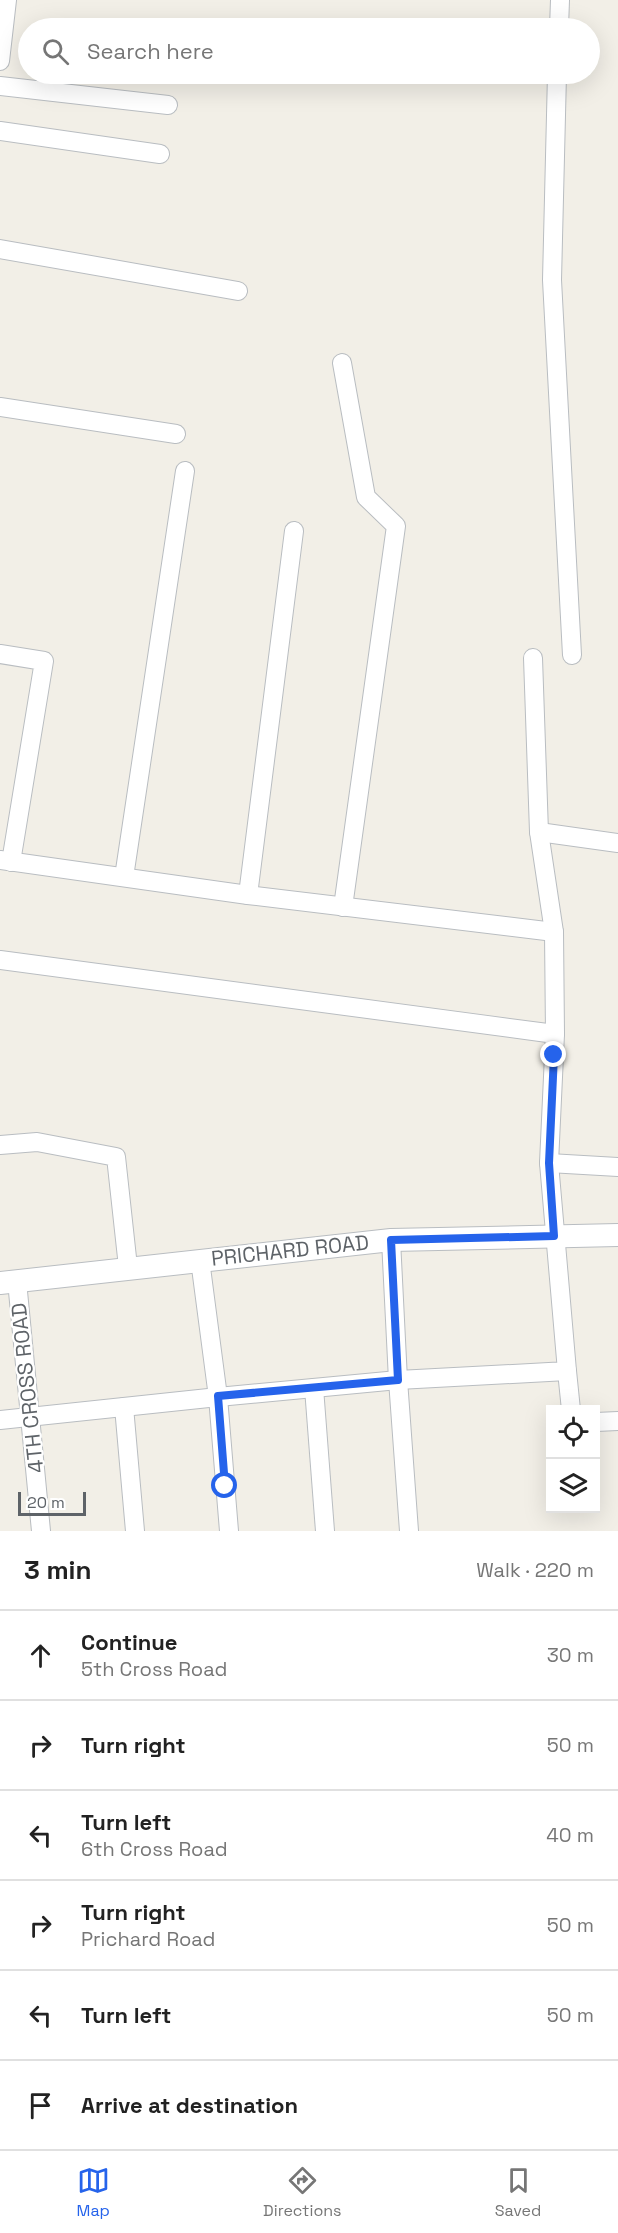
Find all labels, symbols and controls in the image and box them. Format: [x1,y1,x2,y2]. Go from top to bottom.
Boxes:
search box [18,18,600,84]
icon: search [39,35,72,68]
text: Search here [87,37,214,65]
route end [540,1041,566,1067]
street label: PRICHARD ROAD [210,1228,370,1272]
street label: 4TH CROSS ROAD [5,1302,49,1474]
map controls [546,1405,600,1513]
button: locate [546,1405,600,1459]
button: layers [546,1459,600,1513]
route start [211,1472,237,1498]
scale bar [18,1489,86,1516]
text: 20 m [27,1492,65,1513]
text: 3 min [24,1553,92,1587]
text: Walk · 220 m [476,1557,594,1583]
text: Continue [81,1628,177,1656]
icon: ahead [24,1639,57,1672]
text: 30 m [547,1642,594,1668]
text: 5th Cross Road [81,1656,227,1682]
icon: right [24,1729,57,1762]
text: Turn right [81,1731,186,1759]
text: 50 m [547,1732,594,1758]
text: Turn left [81,1808,171,1836]
icon: left [24,1819,57,1852]
text: 40 m [546,1822,594,1848]
text: 6th Cross Road [81,1836,228,1862]
text: Turn right [81,1898,186,1926]
icon: right [24,1909,57,1942]
text: 50 m [547,1912,594,1938]
text: Prichard Road [81,1926,215,1952]
icon: left [24,1999,57,2032]
text: Turn left [81,2001,171,2029]
text: 50 m [547,2002,594,2028]
icon: arrive [24,2089,57,2122]
text: Arrive at destination [81,2091,298,2119]
tab: Map [77,2164,110,2221]
tab: Directions [263,2164,342,2221]
tab: Saved [495,2164,541,2221]

